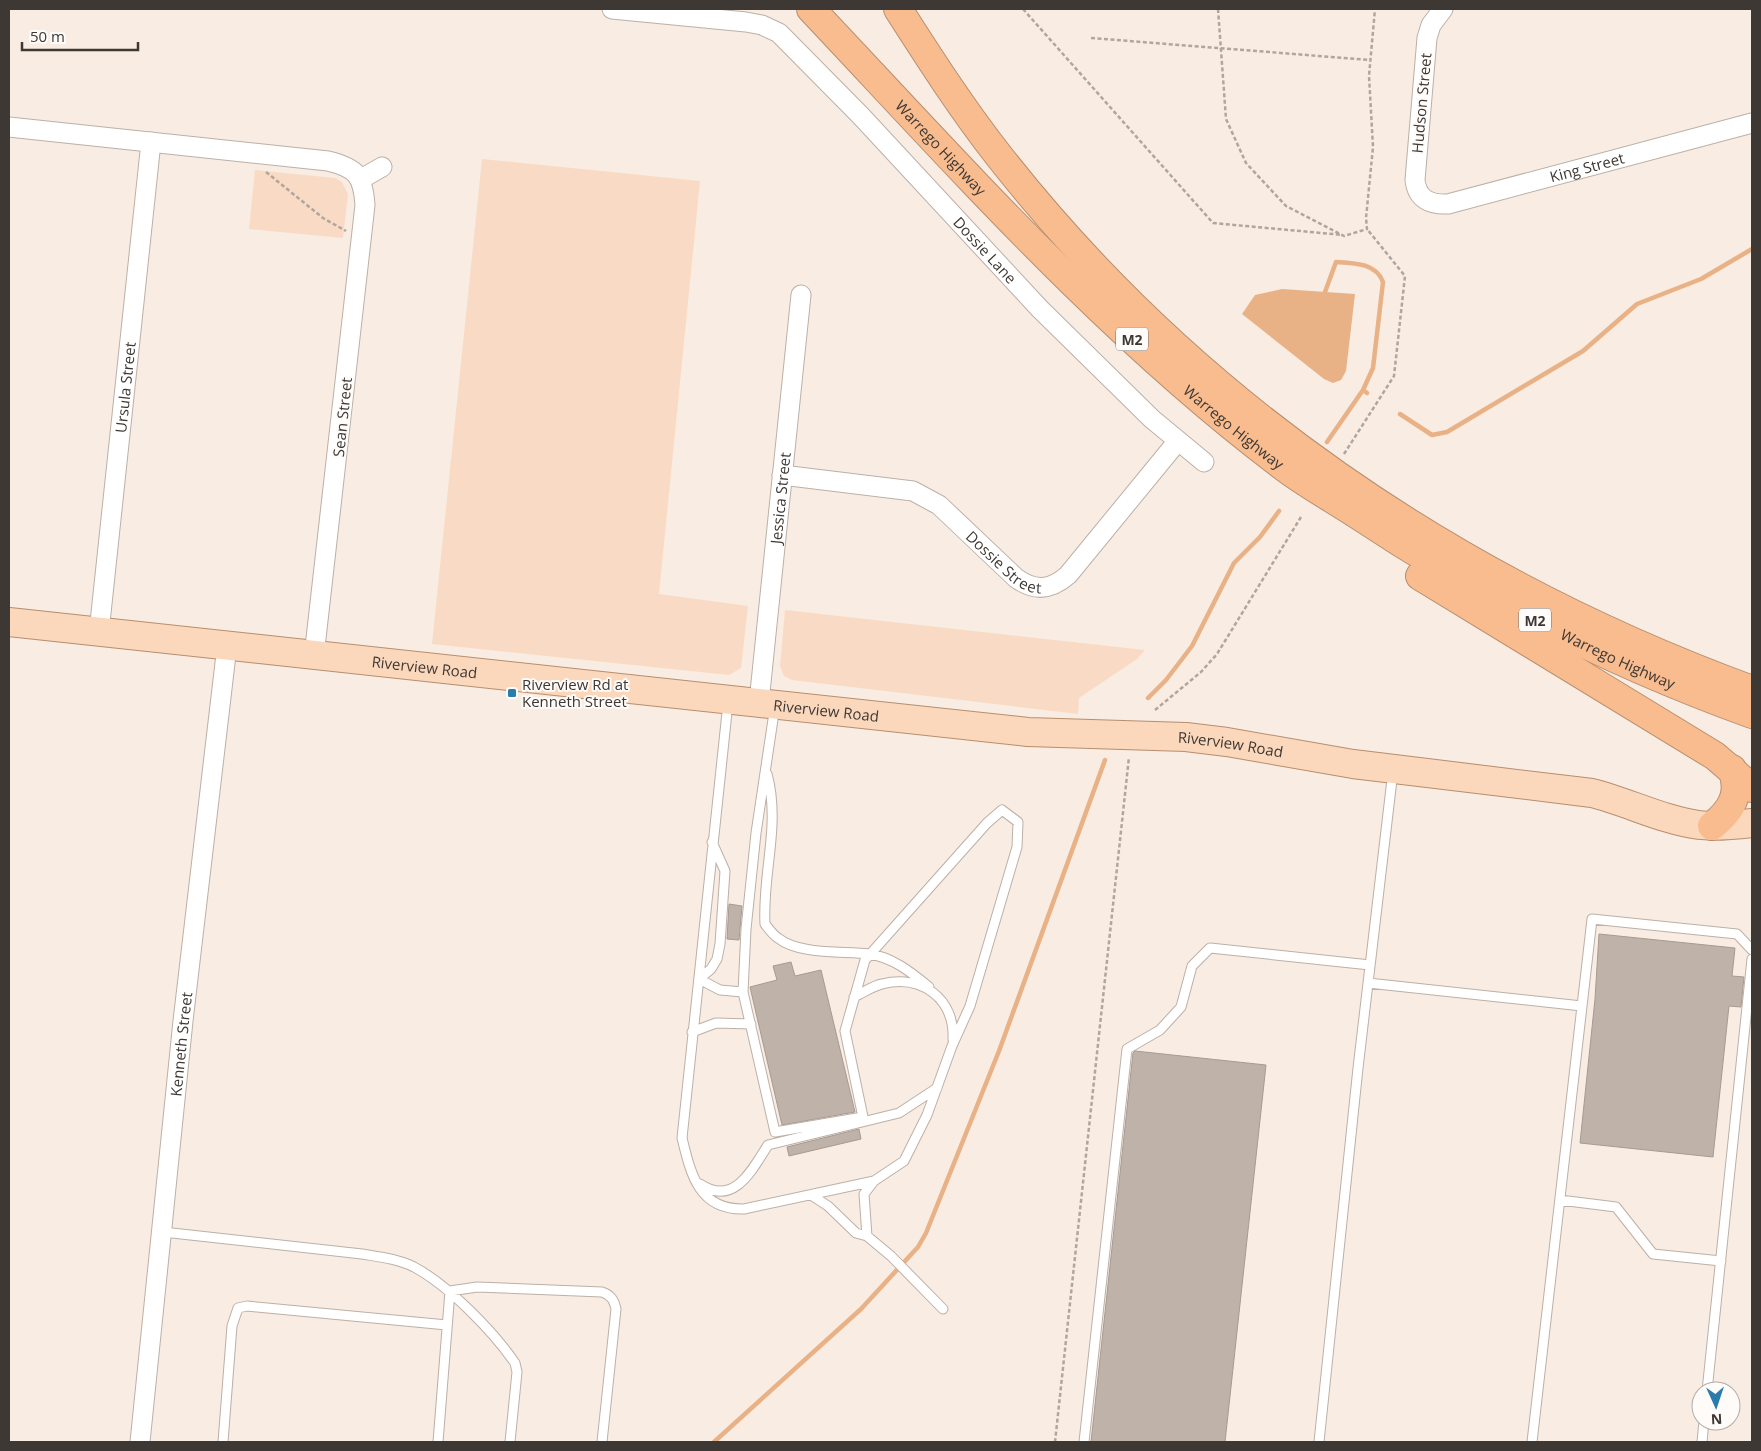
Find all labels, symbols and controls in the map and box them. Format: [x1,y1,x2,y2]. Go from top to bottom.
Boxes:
scale bar [22,20,139,52]
text: 50 m [30,26,65,46]
street label: Hudson Street [1407,52,1435,154]
street label: Warrego Highway [891,96,991,200]
street label: King Street [1547,148,1626,186]
street label: Dossie Lane [949,212,1021,288]
road number: M2 [1116,328,1148,350]
street label: Ursula Street [110,341,140,434]
street label: Sean Street [328,376,356,458]
street label: Warrego Highway [1179,380,1288,474]
street label: Jessica Street [765,451,795,547]
street label: Dossie Street [962,526,1042,598]
road number: M2 [1519,608,1551,632]
street label: Warrego Highway [1557,624,1679,693]
street label: Riverview Road [371,651,478,683]
place label: Riverview Rd at Kenneth Street [522,674,628,711]
marker: Riverview Rd at Kenneth Street [506,687,518,699]
street label: Riverview Road [772,695,880,726]
street label: Riverview Road [1178,727,1285,762]
street label: Kenneth Street [165,991,196,1097]
north arrow [1691,1381,1741,1431]
text: N [1711,1410,1723,1429]

